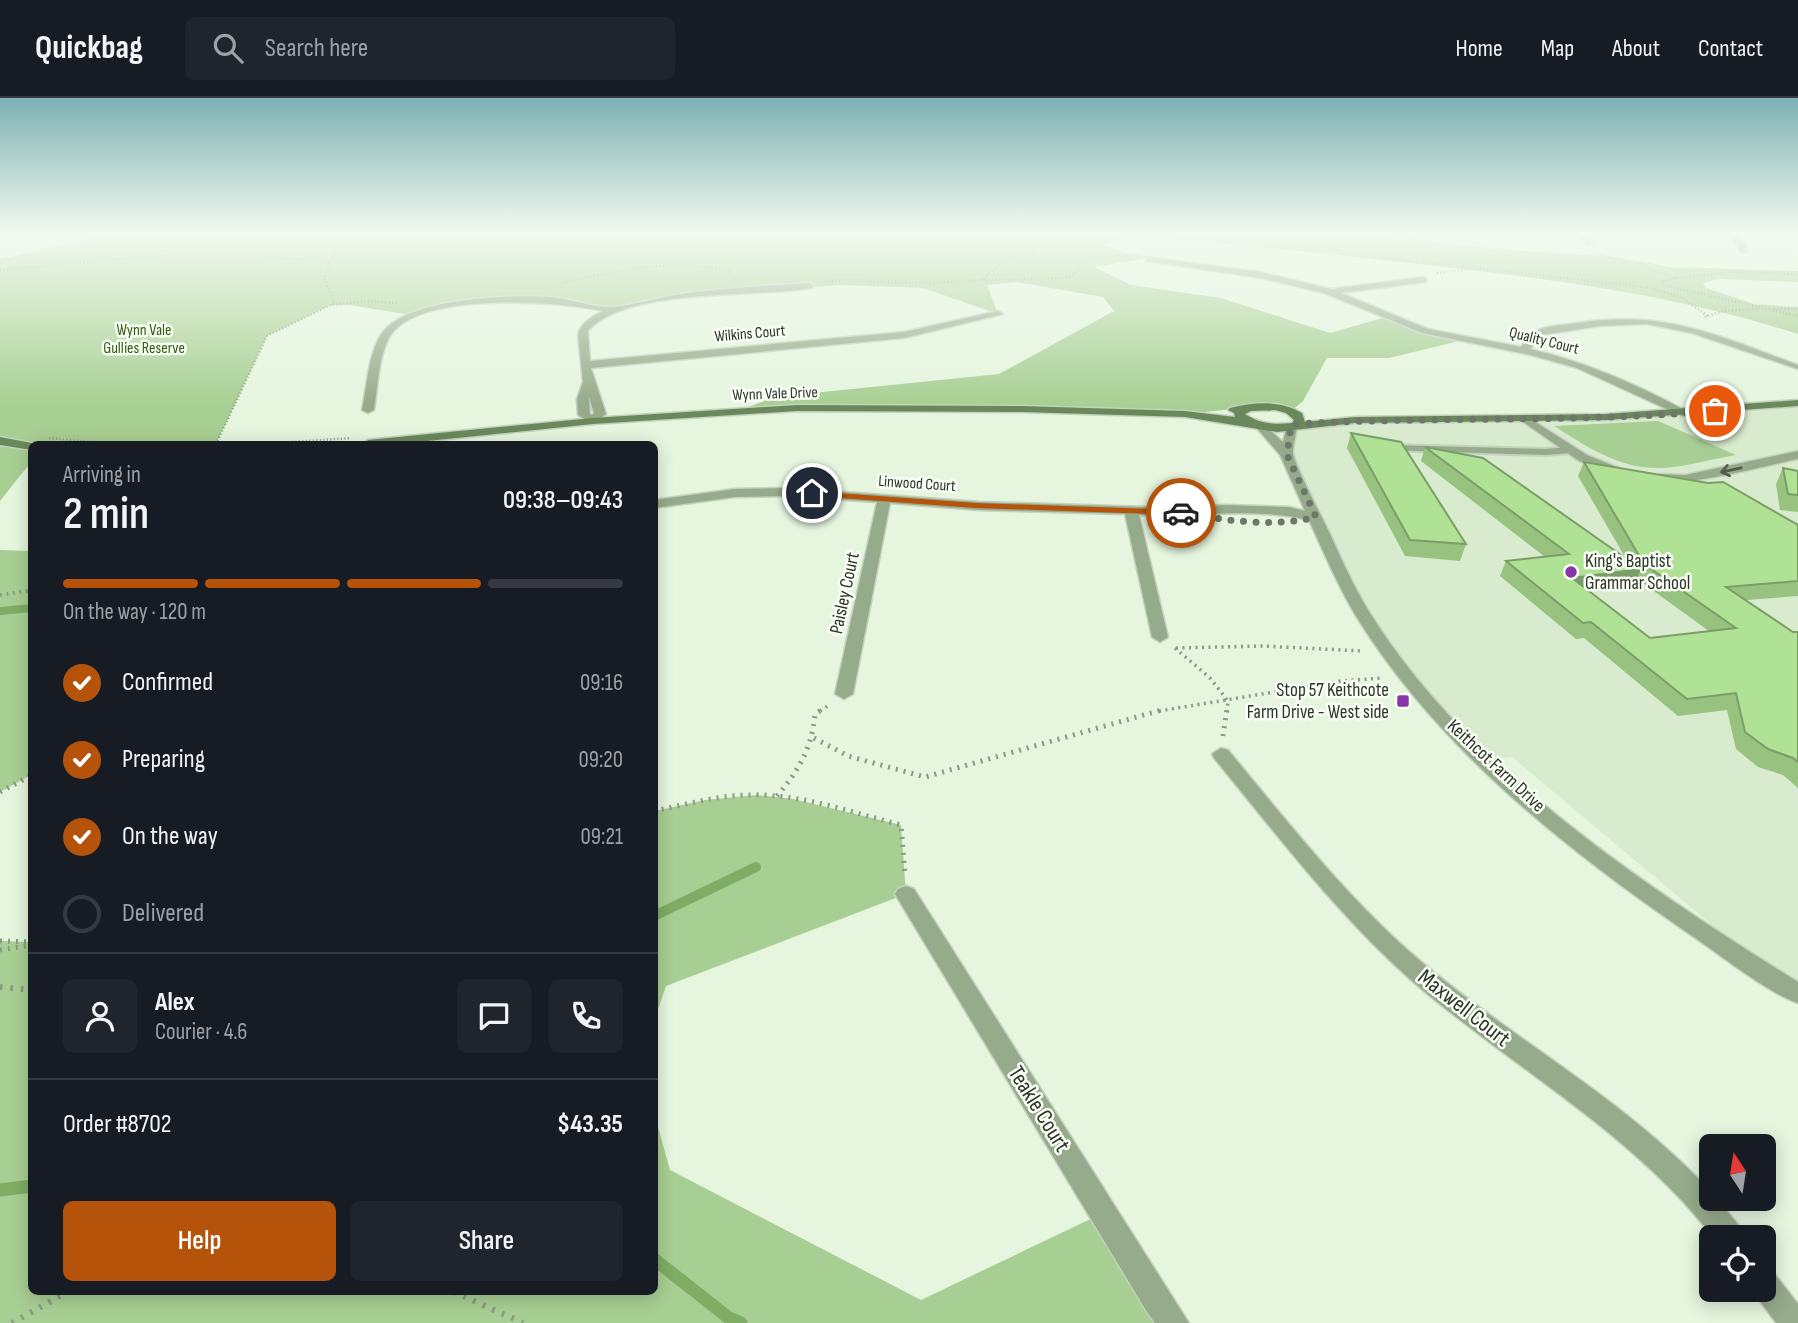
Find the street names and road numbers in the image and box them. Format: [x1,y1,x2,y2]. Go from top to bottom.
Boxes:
street label: Wilkins Court [714,321,786,347]
street label: Quality Court [1507,323,1581,359]
street label: Wynn Vale Drive [732,383,818,405]
street label: Linwood Court [878,472,957,496]
street label: Paisley Court [825,550,865,636]
street label: Keithcot Farm Drive [1442,715,1550,817]
street label: Maxwell Court [1412,963,1516,1053]
street label: Teakle Court [1002,1061,1076,1157]

